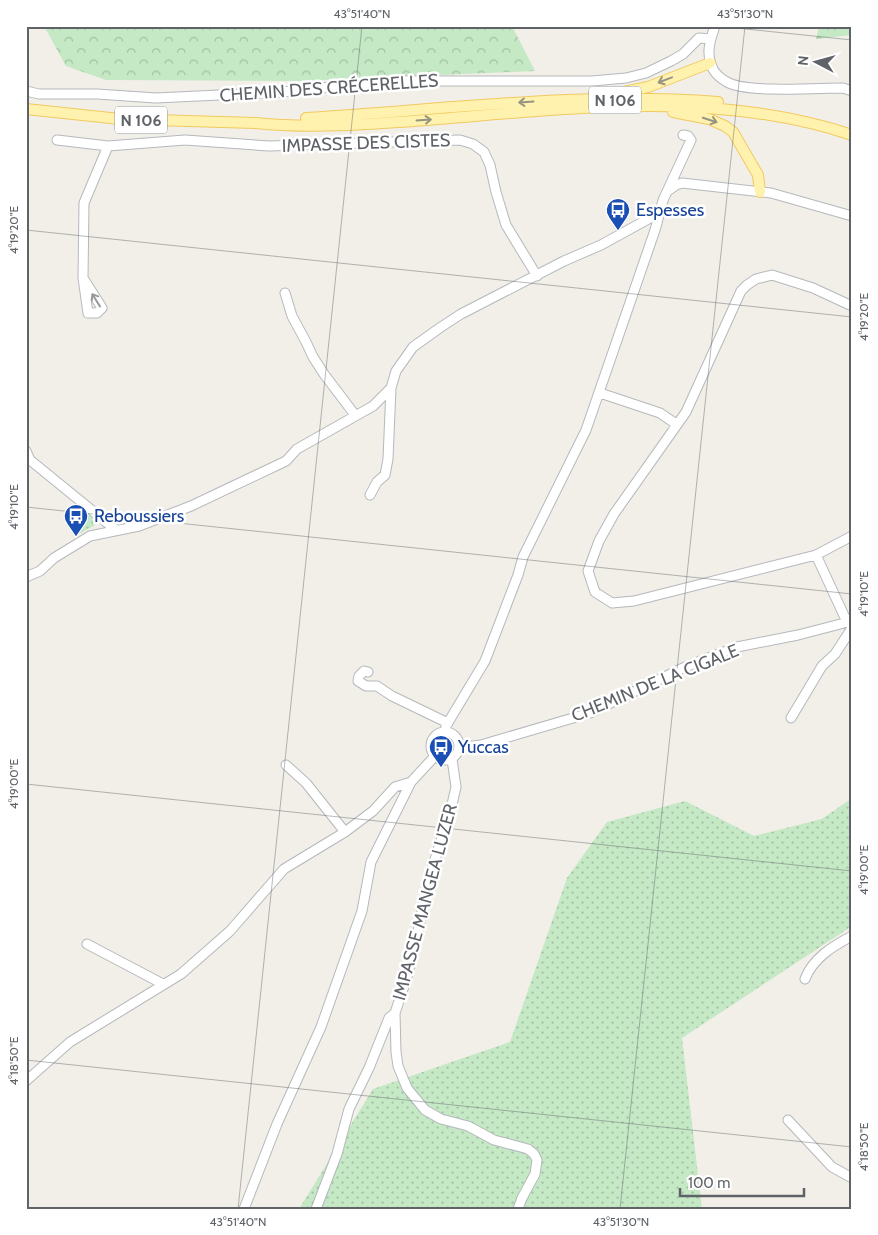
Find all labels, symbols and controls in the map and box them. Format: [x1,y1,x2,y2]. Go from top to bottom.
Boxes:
text: 43°51'40"N [334,6,390,21]
text: 43°51'30"N [717,6,773,21]
north arrow [790,38,840,88]
text: N [794,55,813,67]
street label: CHEMIN DES CRÉCERELLES [219,69,439,107]
one-way arrow [658,76,673,86]
road number: N 106 [589,86,641,114]
one-way arrow [518,98,534,107]
road number: N 106 [115,106,167,134]
one-way arrow [416,115,432,124]
one-way arrow [701,115,717,125]
street label: IMPASSE DES CISTES [281,129,451,157]
bus stop icon: Espesses [605,197,631,231]
place label: Espesses [636,199,704,221]
text: 4°19'20"E [6,206,21,254]
one-way arrow [91,293,101,307]
text: 4°19'20"E [856,293,871,341]
text: 4°19'10"E [6,484,21,530]
bus stop icon: Reboussiers [63,503,89,537]
place label: Reboussiers [94,505,184,527]
text: 4°19'10"E [856,571,871,617]
street label: CHEMIN DE LA CIGALE [568,639,742,727]
bus stop icon: Yuccas [428,734,454,768]
place label: Yuccas [457,736,509,758]
text: 4°19'00"E [6,758,21,809]
street label: IMPASSE MANGEA LUZER [388,801,462,1003]
text: 4°19'00"E [856,844,871,895]
text: 4°18'50"E [6,1036,21,1085]
text: 4°18'50"E [856,1122,871,1171]
scale bar [680,1165,804,1197]
text: 100 m [688,1174,730,1192]
text: 43°51'40"N [210,1214,266,1229]
text: 43°51'30"N [593,1214,649,1229]

